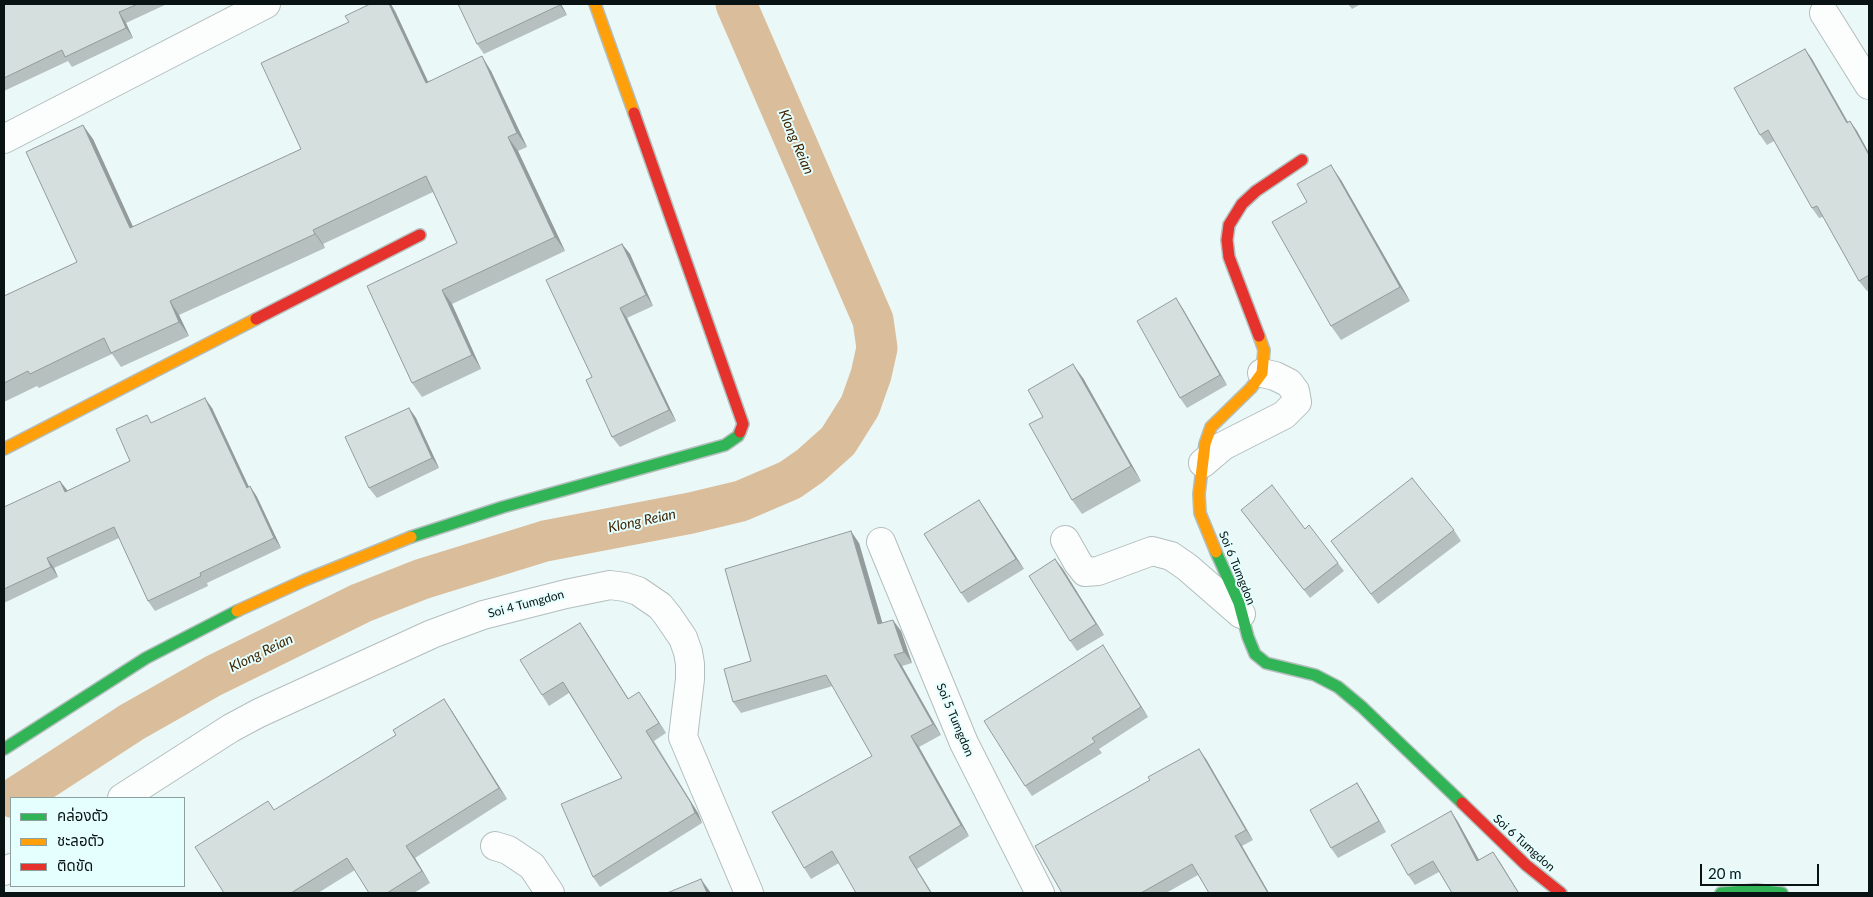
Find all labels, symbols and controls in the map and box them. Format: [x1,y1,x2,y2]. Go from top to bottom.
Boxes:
water label: Klong Reian [775,107,817,177]
water label: Klong Reian [607,506,677,536]
street label: Soi 6 Tumgdon [1216,529,1258,607]
street label: Soi 4 Tumgdon [486,587,566,621]
water label: Klong Reian [226,630,296,676]
street label: Soi 5 Tumgdon [933,681,977,759]
legend [10,797,185,887]
text: คล่องตัว [57,806,108,824]
street label: Soi 6 Tumgdon [1490,812,1558,874]
text: ชะลอตัว [57,831,104,849]
scale bar [1703,854,1822,886]
text: ติดขัด [57,856,93,874]
text: 20 m [1708,864,1742,882]

